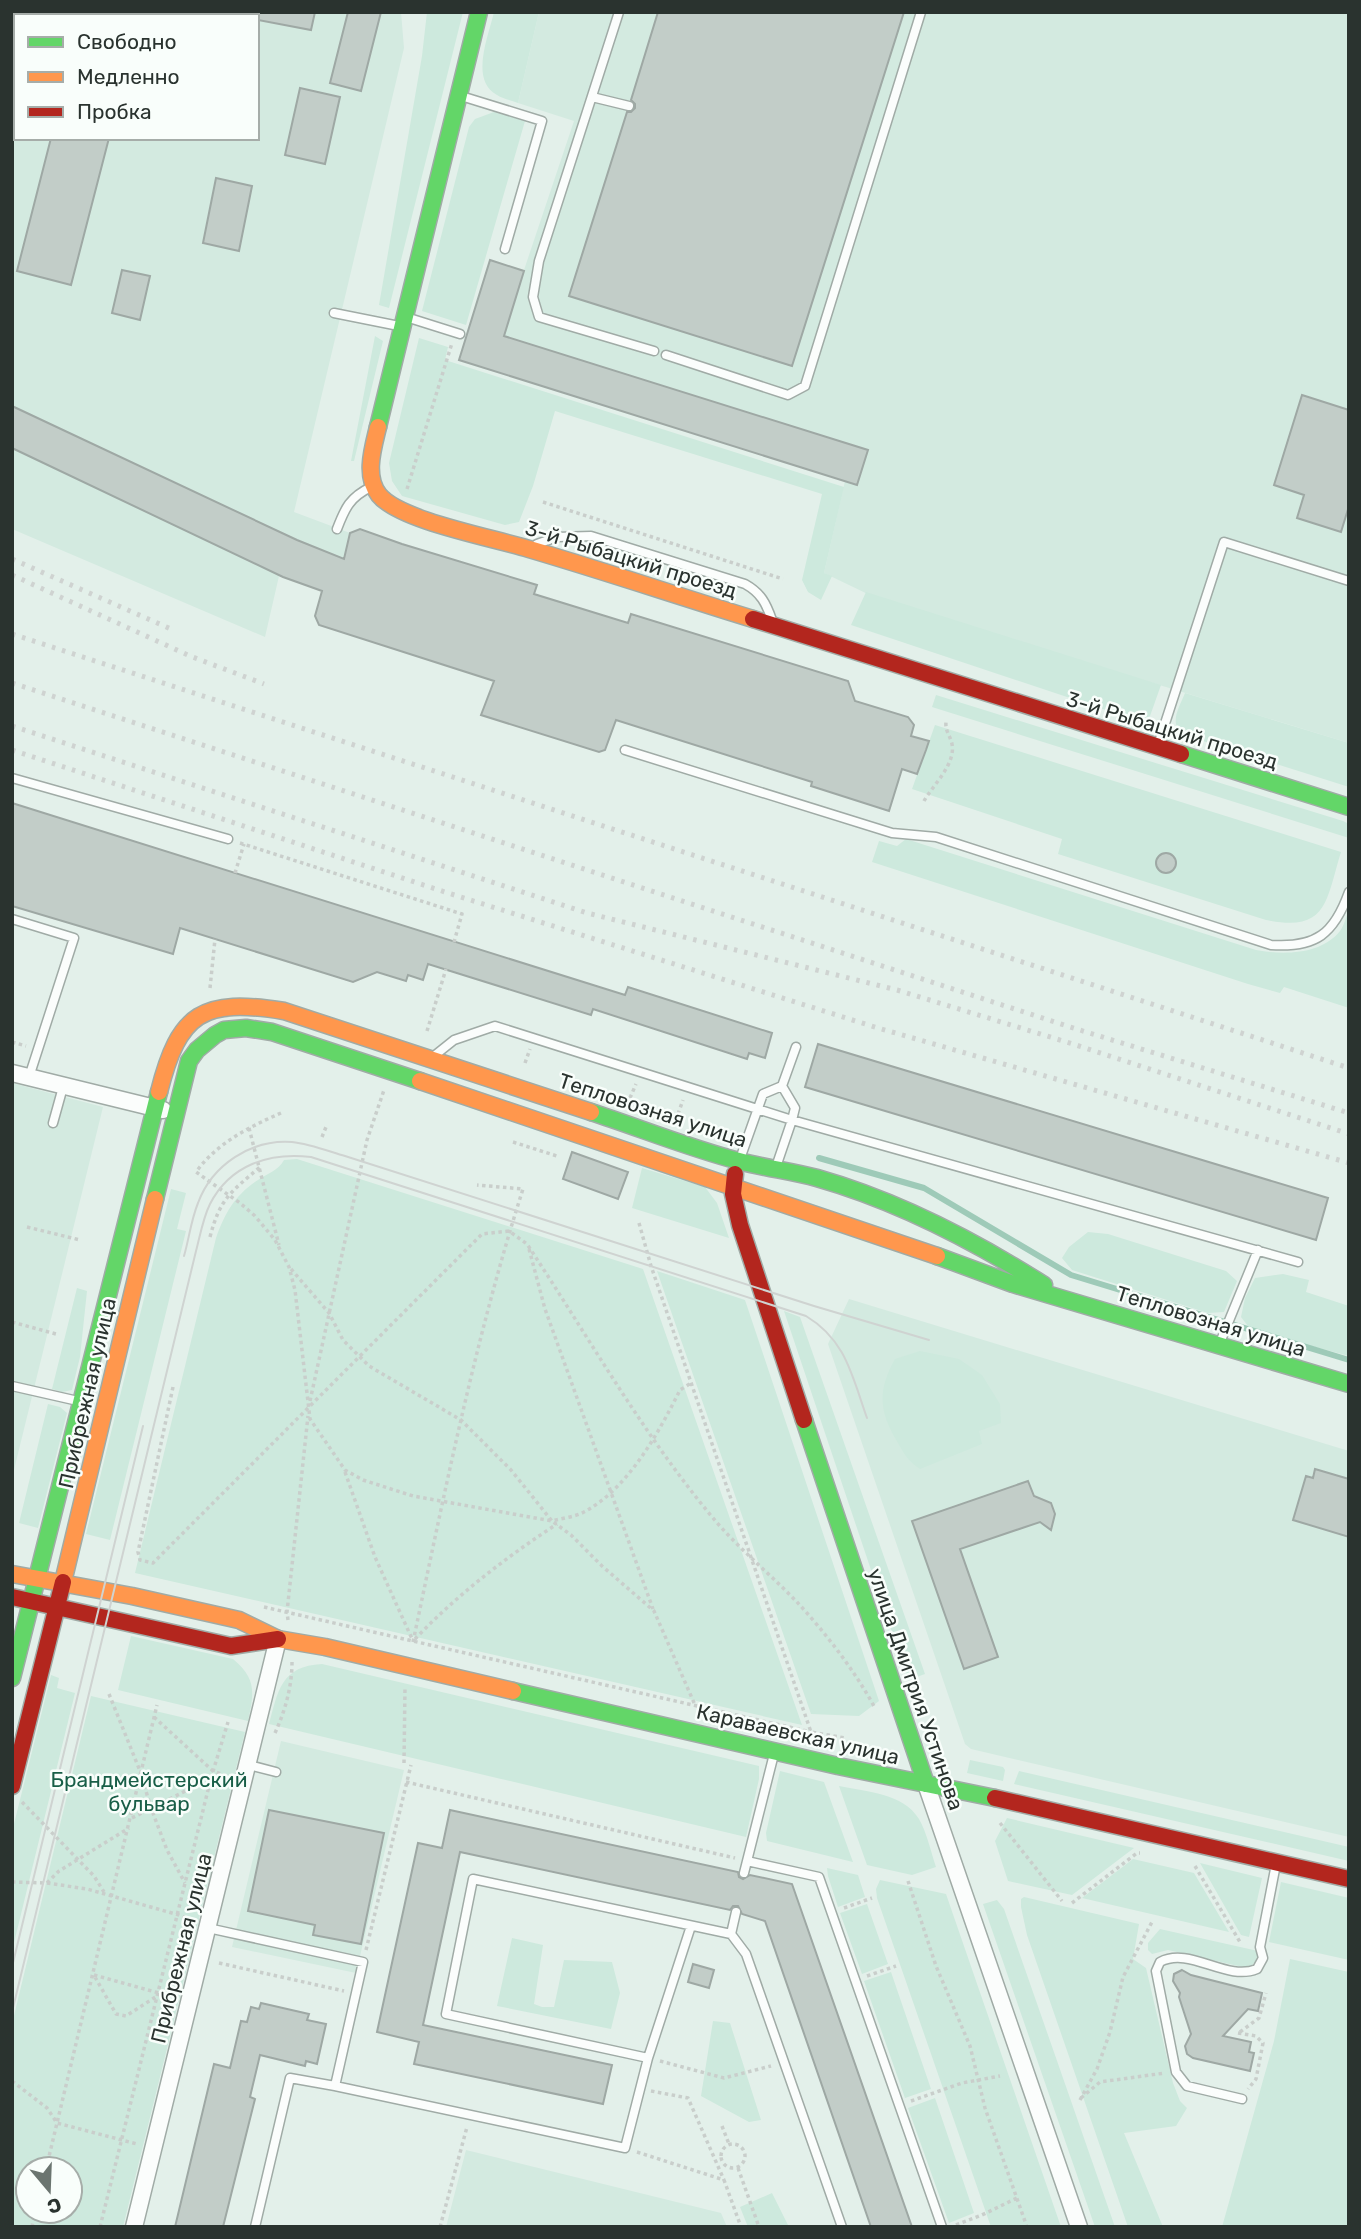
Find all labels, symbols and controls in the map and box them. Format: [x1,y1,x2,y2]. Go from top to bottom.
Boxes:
legend [14,14,259,140]
text: Свободно [77,29,177,54]
text: Медленно [77,64,180,89]
text: Пробка [77,99,152,124]
street label: 3-й Рыбацкий проезд [522,515,740,603]
street label: 3-й Рыбацкий проезд [1063,686,1281,774]
street label: Тепловозная улица [556,1068,750,1152]
street label: Тепловозная улица [1113,1280,1309,1362]
street label: Прибрежная улица [53,1295,121,1491]
street label: улица Дмитрия Устинова [863,1565,969,1813]
street label: Караваевская улица [694,1698,902,1770]
park label: Брандмейстерский бульвар [51,1767,247,1816]
street label: Прибрежная улица [145,1850,217,2046]
north arrow [14,2155,84,2225]
text: С [44,2193,64,2219]

